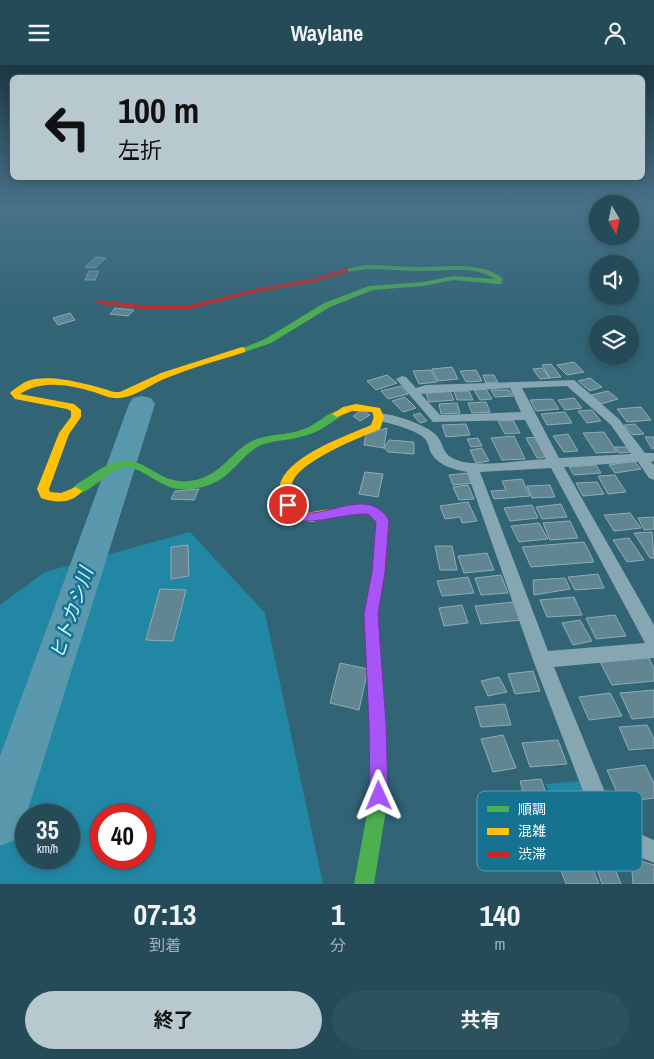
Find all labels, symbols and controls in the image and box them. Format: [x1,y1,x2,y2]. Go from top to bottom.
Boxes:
text: Waylane [291,18,363,48]
icon: menu [25,19,53,47]
icon: person [601,19,629,47]
text: 100 m [118,87,199,134]
icon: left [35,95,100,160]
text: 左折 [118,135,162,165]
north arrow [589,195,639,245]
map controls [589,195,639,365]
button: sound [589,255,639,305]
button: layers [589,315,639,365]
pin [267,484,309,526]
icon: arrive [274,491,302,519]
water label: ヒトカシ川 [43,562,99,662]
position arrow [352,769,404,821]
legend [477,791,642,871]
text: 順調 [518,800,546,818]
speed limit sign: 40 [90,804,155,869]
text: 35 [36,813,59,847]
text: 混雑 [518,822,546,840]
text: km/h [37,841,58,857]
text: 渋滞 [518,845,546,863]
text: 07:13 [134,894,196,934]
text: 1 [331,894,345,934]
text: 140 [479,895,520,935]
text: m [494,933,505,955]
text: 到着 [149,934,181,956]
text: 分 [330,934,346,956]
button: 終了 [25,991,322,1049]
button: 共有 [332,991,629,1049]

